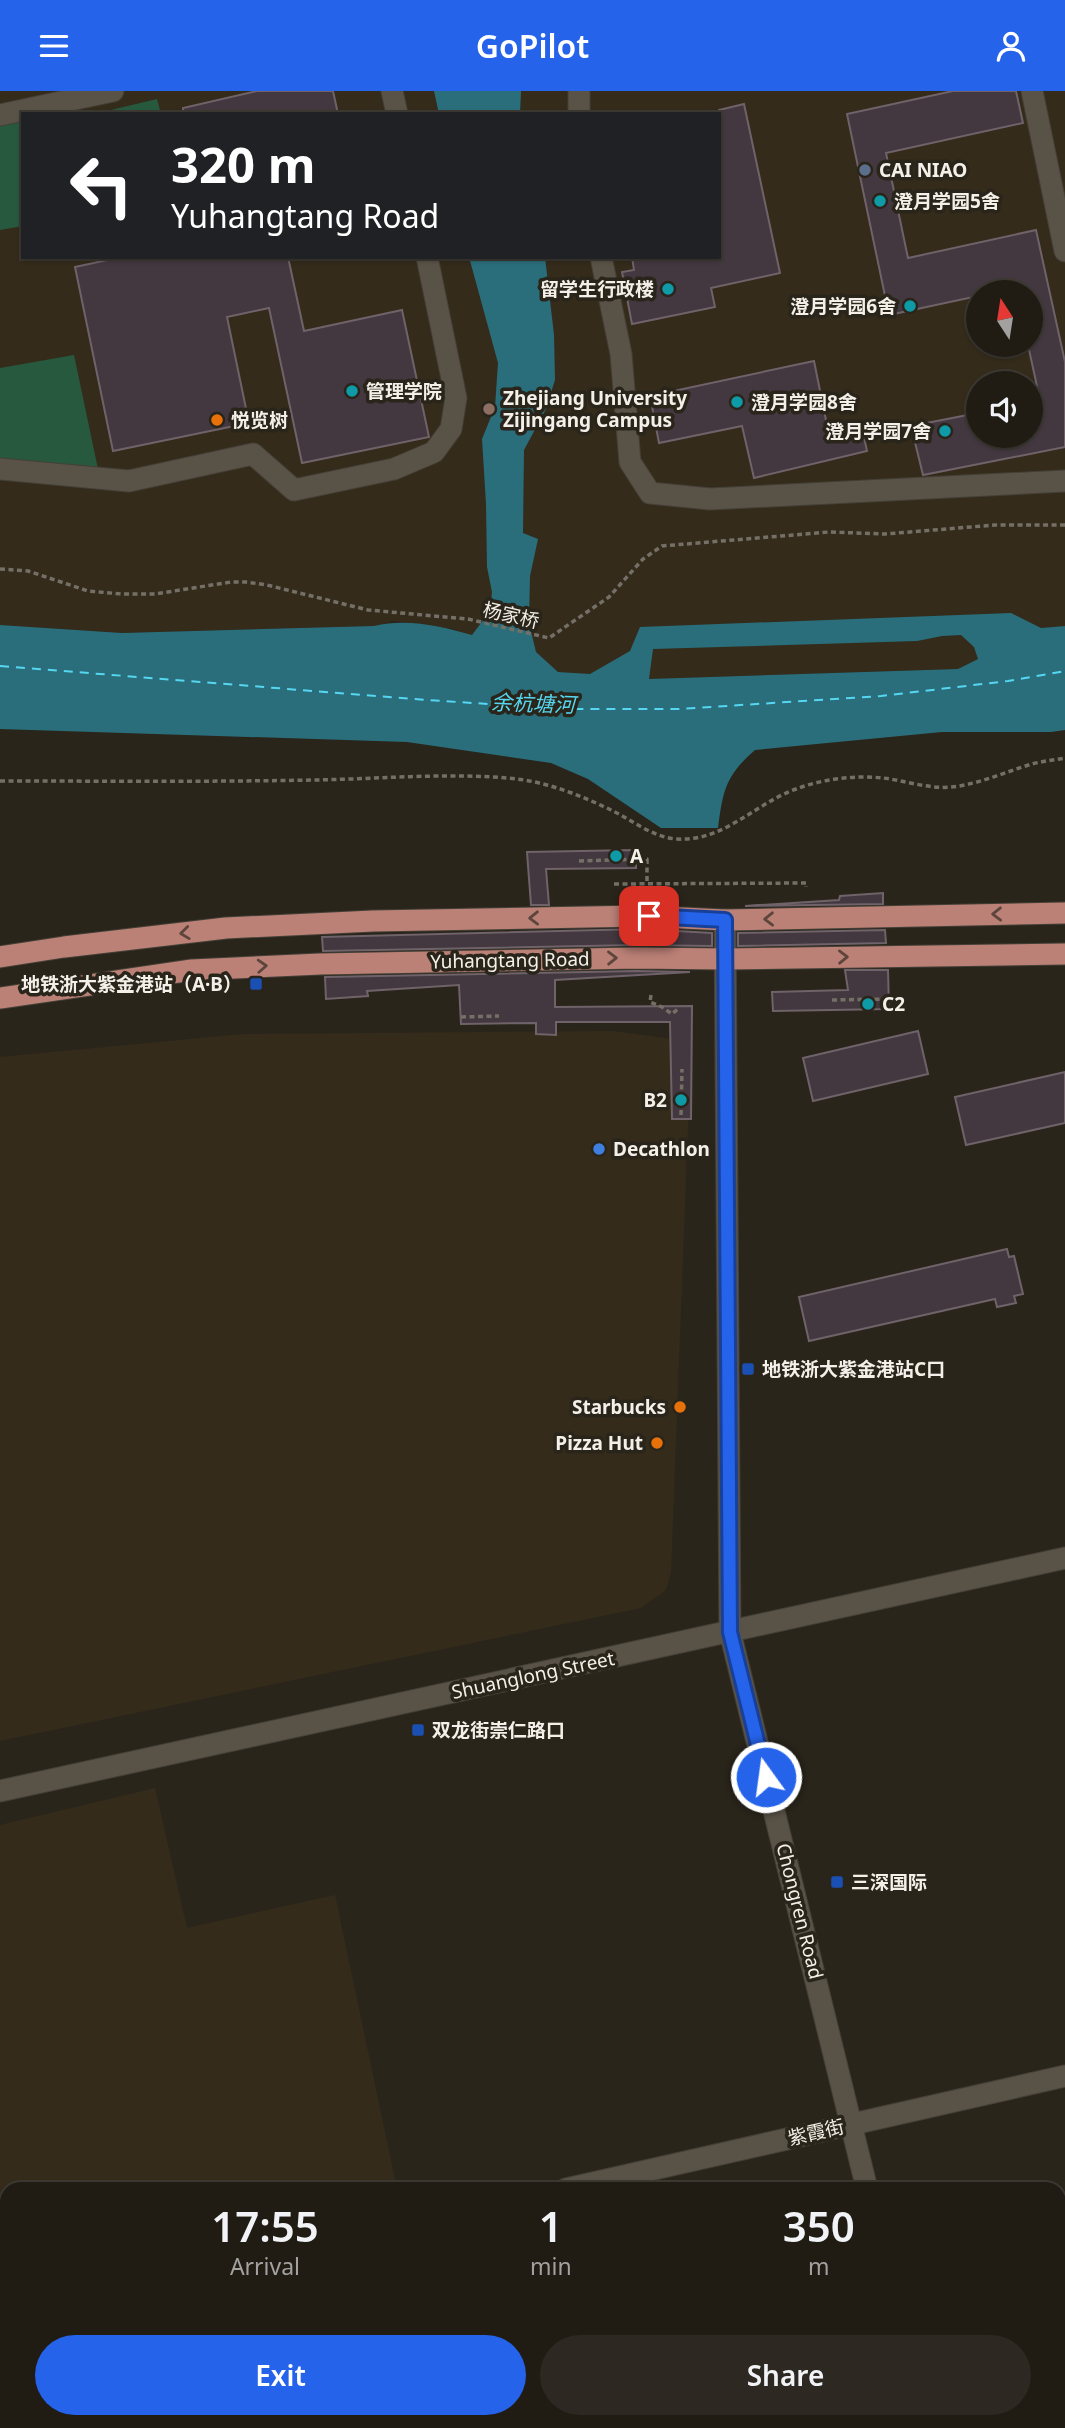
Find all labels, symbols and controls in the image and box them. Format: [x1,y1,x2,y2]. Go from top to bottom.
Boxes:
text: GoPilot [476,24,589,67]
icon: menu [35,27,73,65]
icon: person [992,27,1030,65]
text: 320 m [171,131,316,197]
icon: left [56,140,147,231]
place label: CAI NIAO [879,157,967,183]
marker: CAI NIAO [857,162,873,178]
place label: 澄月学园5舍 [894,188,1000,214]
marker: 澄月学园5舍 [872,193,888,209]
text: Yuhangtang Road [171,194,439,237]
place label: 留学生行政楼 [540,276,654,302]
north arrow [966,280,1043,357]
map controls [966,280,1043,448]
marker: 留学生行政楼 [660,281,676,297]
place label: 澄月学园6舍 [790,293,896,319]
marker: 澄月学园6舍 [902,298,918,314]
button: sound [966,371,1043,448]
place label: 管理学院 [366,378,442,404]
marker: 管理学院 [344,383,360,399]
place label: Zhejiang University Zijingang Campus [503,385,687,433]
place label: 澄月学园8舍 [751,389,857,415]
marker: 澄月学园8舍 [729,394,745,410]
marker: Zhejiang University Zijingang Campus [481,401,497,417]
place label: 悦览树 [231,407,288,433]
marker: 悦览树 [209,412,225,428]
place label: 澄月学园7舍 [825,418,931,444]
marker: 澄月学园7舍 [937,423,953,439]
street label: 杨家桥 [480,596,542,634]
water label: 余杭塘河 [491,688,579,719]
place label: A [630,843,644,869]
marker: A [608,848,624,864]
pin [619,886,679,946]
icon: arrive [630,897,668,935]
one-way arrow [991,907,1002,922]
one-way arrow [528,910,539,926]
one-way arrow [764,911,775,926]
one-way arrow [179,925,190,940]
street label: Yuhangtang Road [430,946,590,974]
one-way arrow [837,949,848,964]
one-way arrow [607,950,618,966]
one-way arrow [257,959,268,974]
place label: 地铁浙大紫金港站（A·B） [21,971,242,997]
marker: 地铁浙大紫金港站（A·B） [248,976,264,992]
place label: C2 [882,991,905,1017]
marker: C2 [860,996,876,1012]
place label: B2 [643,1087,667,1113]
marker: B2 [673,1092,689,1108]
place label: Decathlon [613,1136,710,1162]
marker: Decathlon [591,1141,607,1157]
place label: 地铁浙大紫金港站C口 [762,1356,945,1382]
marker: 地铁浙大紫金港站C口 [740,1361,756,1377]
place label: Starbucks [572,1394,666,1420]
marker: Starbucks [672,1399,688,1415]
place label: Pizza Hut [555,1430,643,1456]
marker: Pizza Hut [649,1435,665,1451]
street label: Shuanglong Street [449,1645,617,1705]
place label: 双龙街崇仁路口 [432,1717,565,1743]
marker: 双龙街崇仁路口 [410,1722,426,1738]
position arrow [729,1740,803,1814]
street label: Chongren Road [771,1840,829,1982]
place label: 三深国际 [851,1869,927,1895]
marker: 三深国际 [829,1874,845,1890]
street label: 紫霞街 [785,2113,847,2151]
text: 17:55 [211,2197,319,2254]
text: 1 [539,2197,563,2254]
text: 350 [783,2197,855,2254]
text: Arrival [230,2250,300,2282]
text: min [530,2250,572,2282]
text: m [808,2250,830,2282]
button: Exit [35,2335,526,2415]
button: Share [540,2335,1031,2415]

